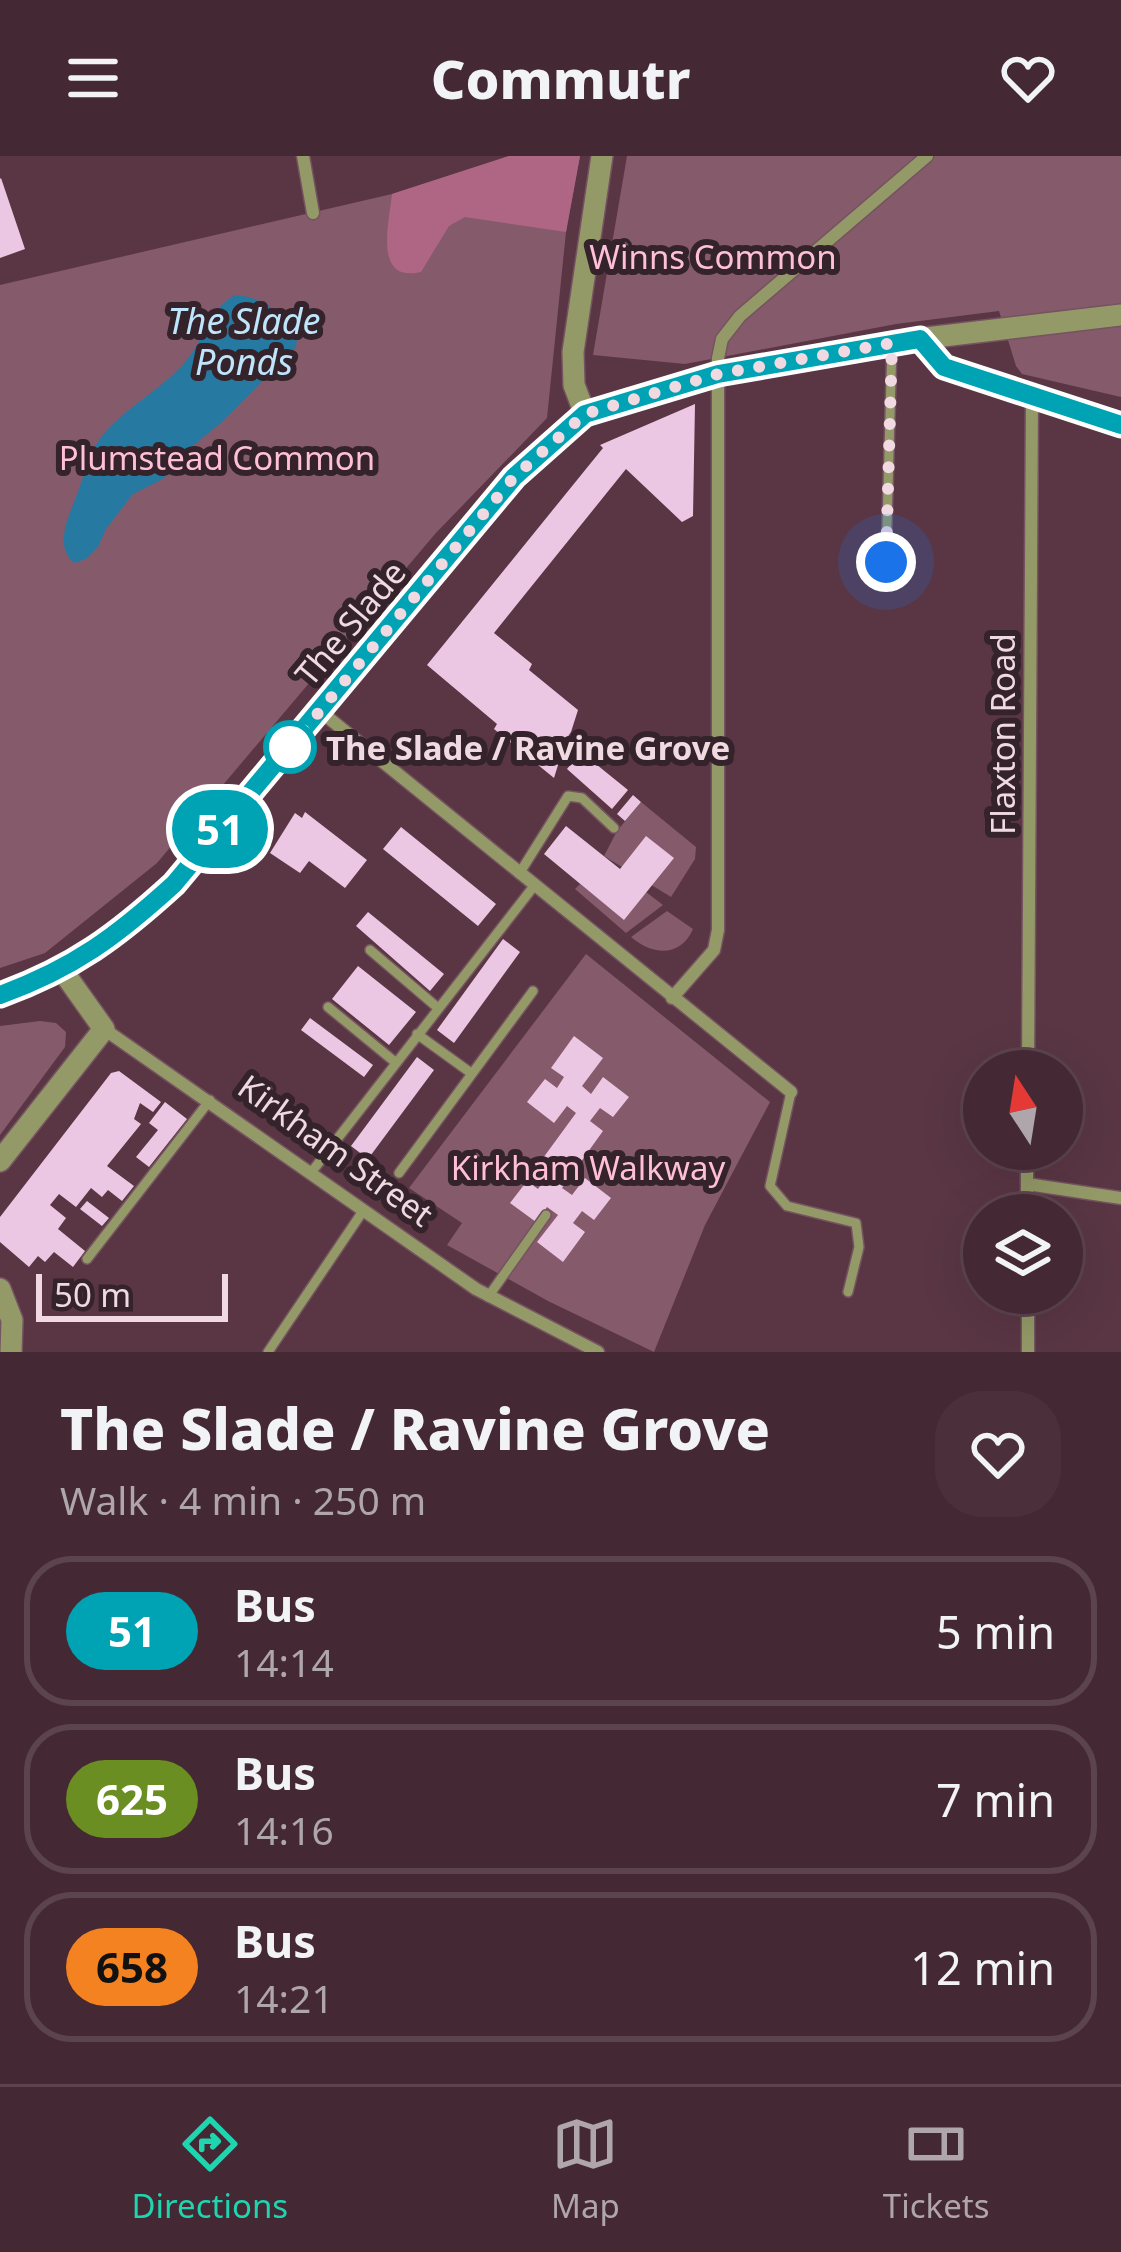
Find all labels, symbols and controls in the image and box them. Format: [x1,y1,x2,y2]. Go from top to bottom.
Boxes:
text: Commutr [431,41,690,115]
icon: menu [60,45,126,111]
icon: heart [995,45,1061,111]
park label: Winns Common [589,234,837,279]
water label: The Slade Ponds [168,296,320,386]
park label: Plumstead Common [59,435,375,480]
your location [856,532,916,592]
street label: The Slade [285,551,415,695]
street label: Flaxton Road [980,633,1025,835]
marker: The Slade / Ravine Grove [265,722,315,772]
place label: The Slade / Ravine Grove [326,725,730,770]
line badge: 51 [166,790,274,868]
text: 51 [196,800,244,857]
north arrow [963,1050,1083,1170]
map controls [963,1050,1083,1314]
street label: Kirkham Street [229,1064,443,1236]
park label: Kirkham Walkway [451,1145,725,1190]
button: layers [963,1194,1083,1314]
scale bar [36,1268,228,1321]
text: 50 m [54,1272,131,1317]
text: The Slade / Ravine Grove [60,1389,770,1467]
button: heart [935,1391,1061,1517]
text: Walk · 4 min · 250 m [60,1473,426,1526]
text: Bus [234,1574,316,1635]
text: 5 min [936,1601,1055,1662]
text: 51 [108,1602,156,1659]
text: 14:14 [234,1635,334,1688]
text: Bus [234,1742,316,1803]
text: 7 min [936,1769,1055,1830]
text: 625 [96,1770,168,1827]
text: 14:16 [234,1803,334,1856]
text: Bus [234,1910,316,1971]
text: 12 min [910,1937,1055,1998]
text: 658 [96,1938,168,1995]
text: 14:21 [234,1971,334,2024]
tab: Directions [131,2111,288,2228]
tab: Map [551,2111,620,2228]
tab: Tickets [883,2111,989,2228]

